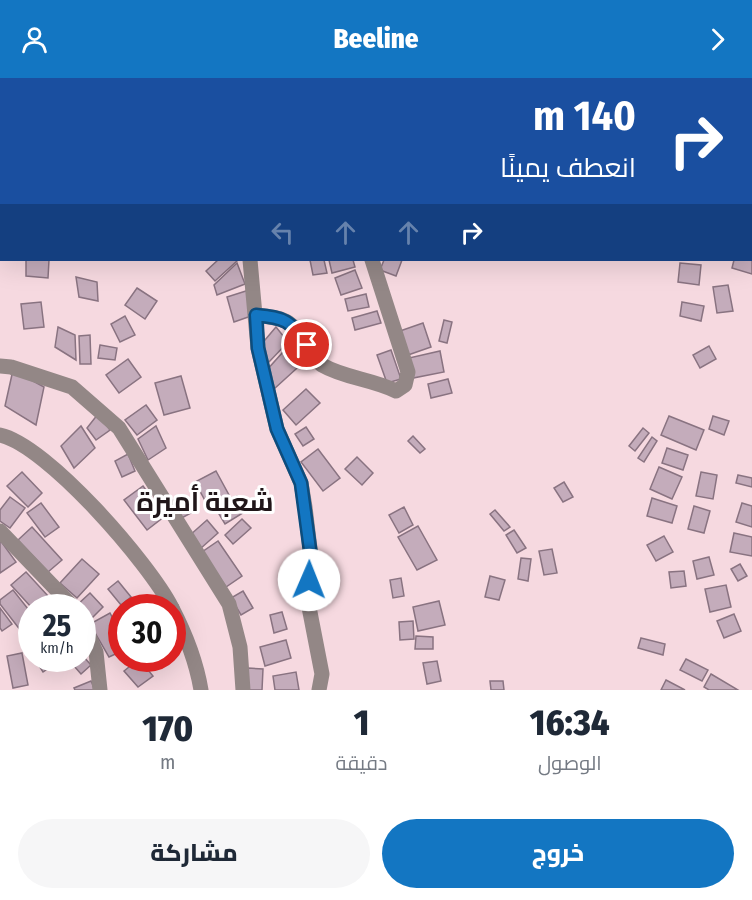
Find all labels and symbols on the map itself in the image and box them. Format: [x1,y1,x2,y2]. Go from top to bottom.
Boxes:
pin [281,319,332,370]
district label: شعبة أميرة [137,484,274,518]
position arrow [277,548,341,612]
speed limit sign: 30 [108,594,186,672]

